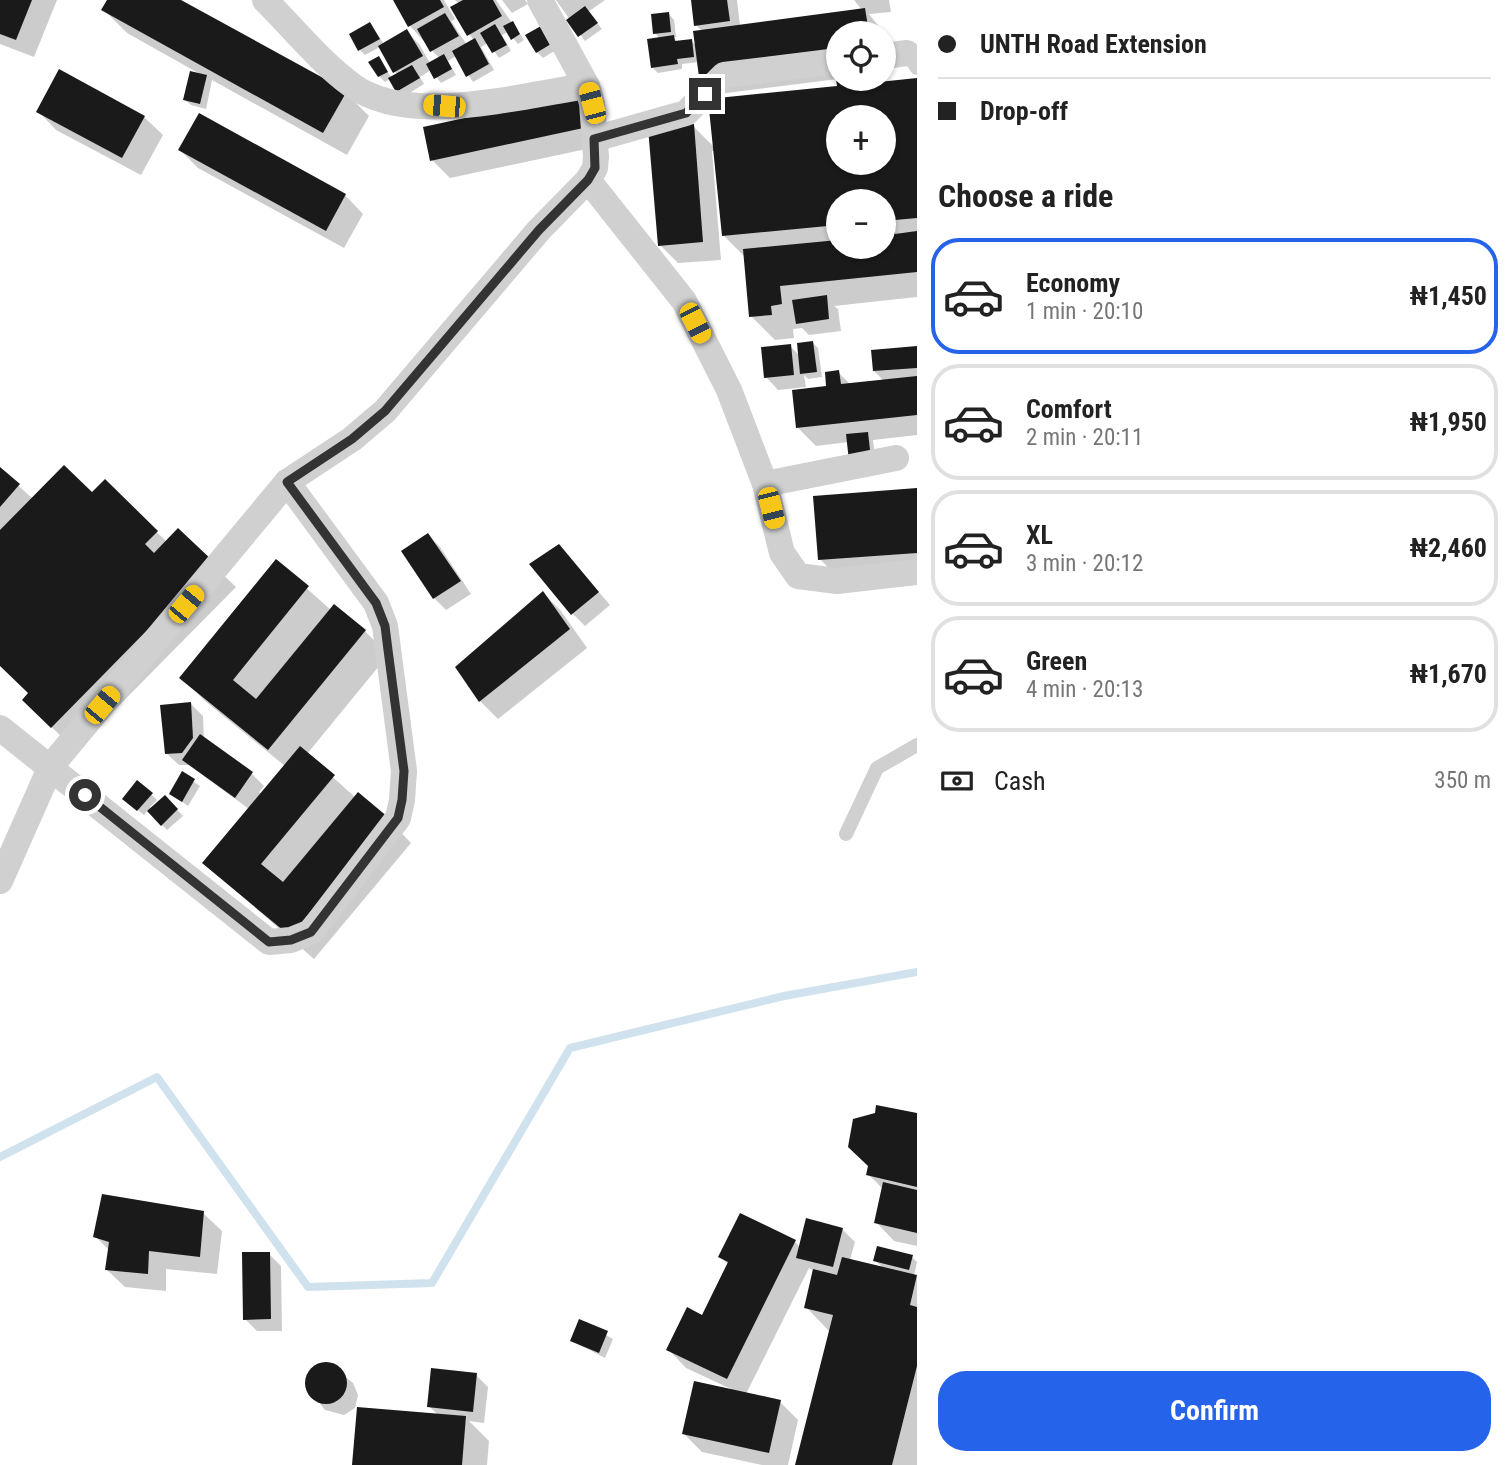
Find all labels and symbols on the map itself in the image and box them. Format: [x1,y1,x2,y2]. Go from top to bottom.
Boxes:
route end [689,78,721,110]
car [577,80,608,126]
car [423,94,466,118]
car [677,300,714,346]
car [756,485,787,531]
car [165,581,208,627]
car [81,682,124,728]
route start [69,779,101,811]

